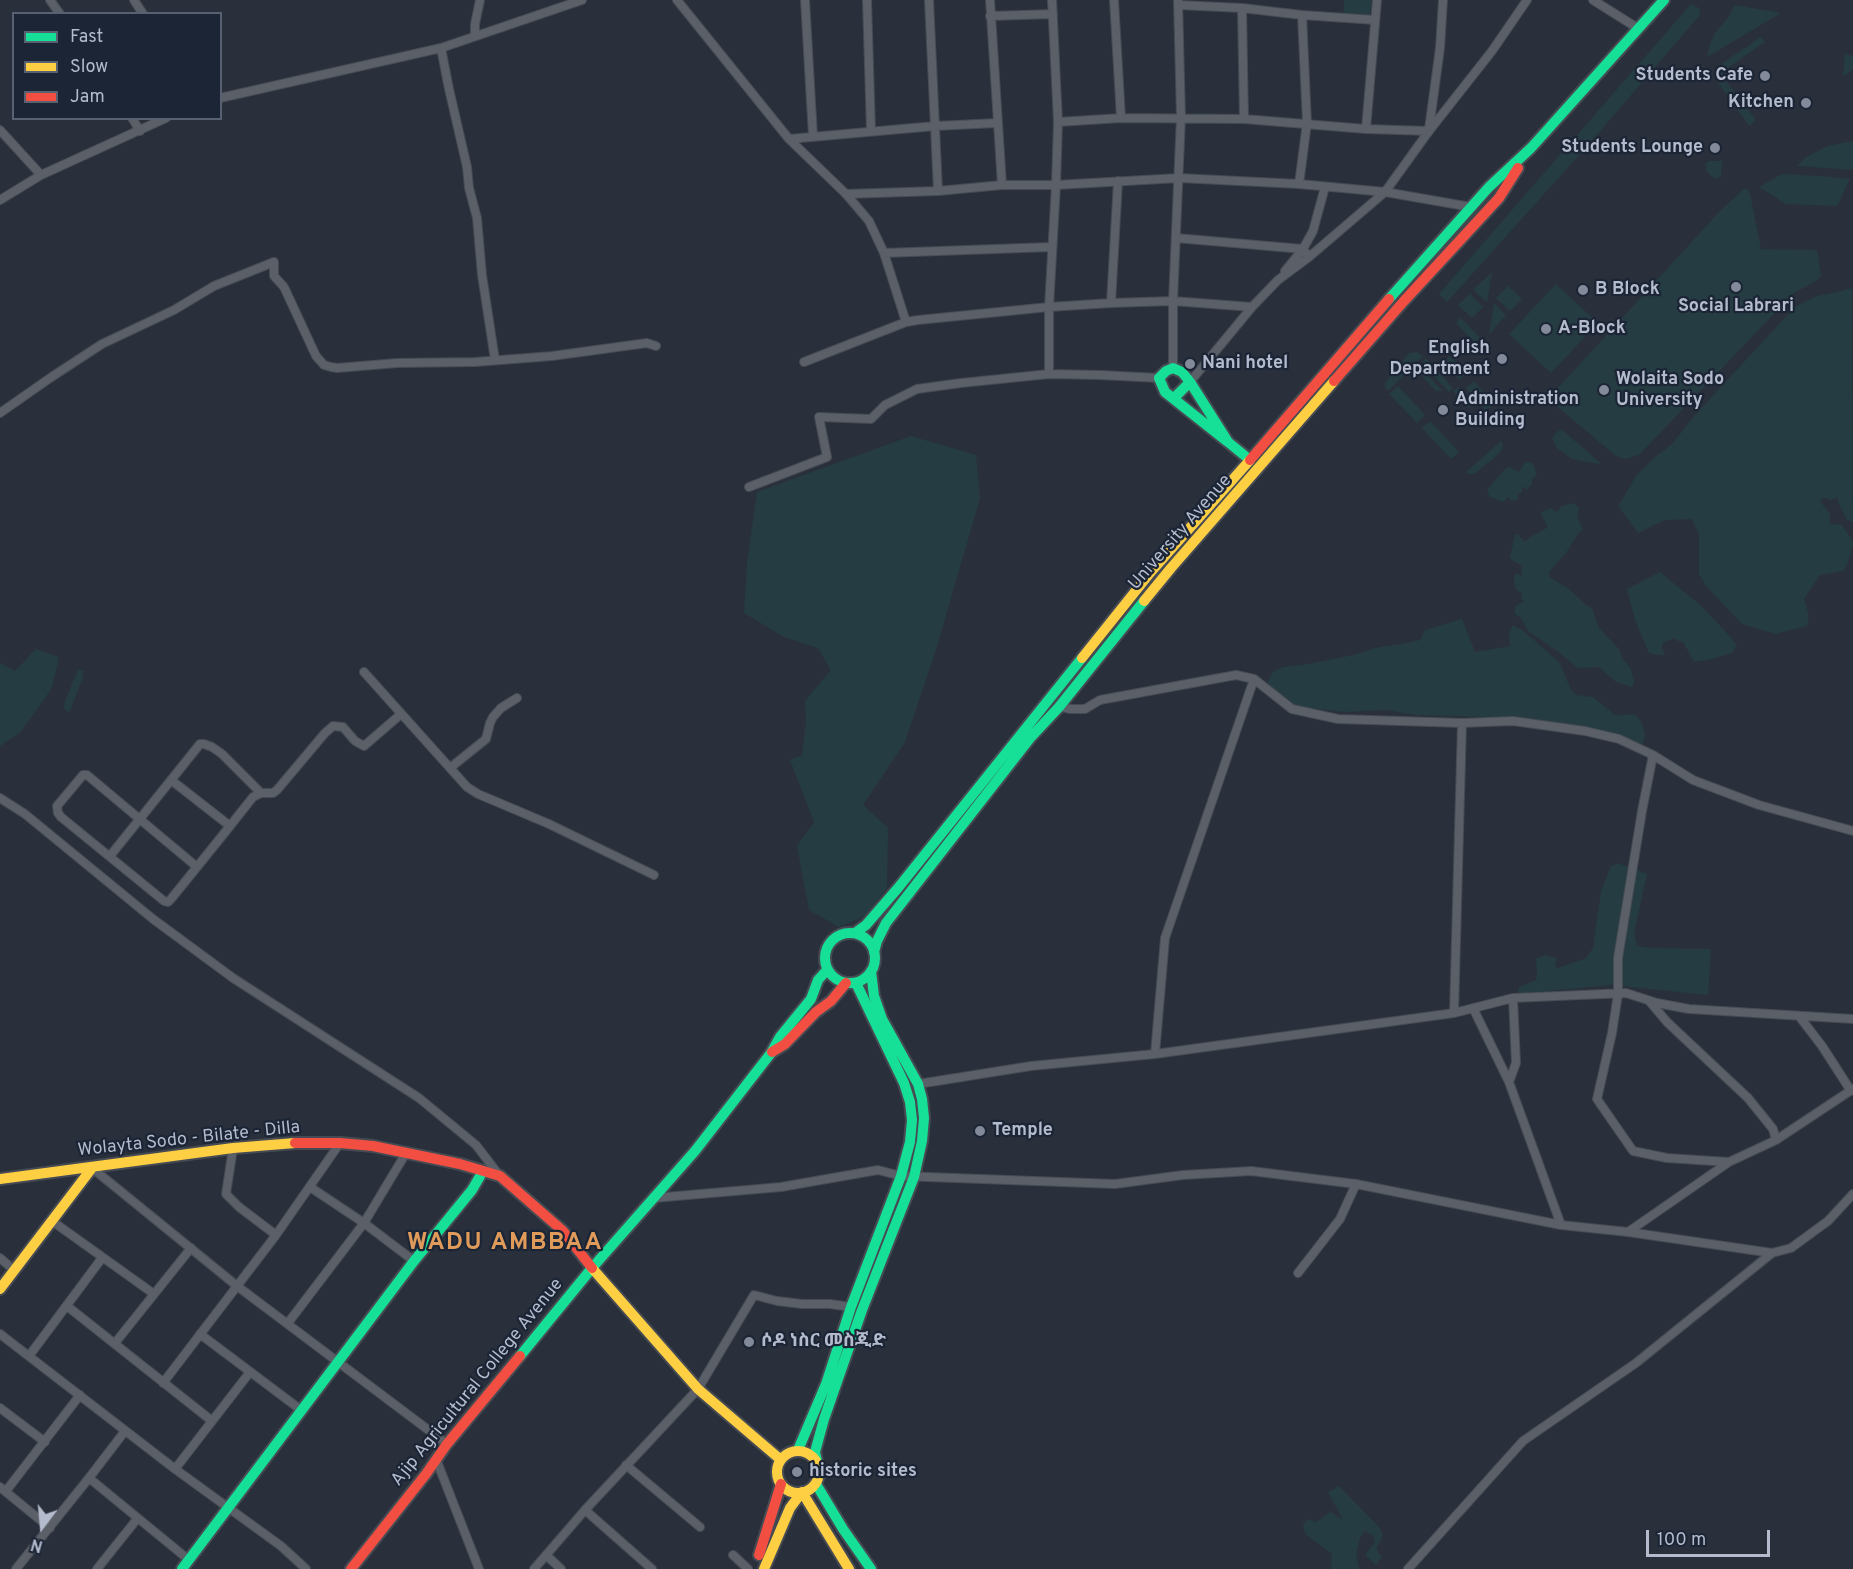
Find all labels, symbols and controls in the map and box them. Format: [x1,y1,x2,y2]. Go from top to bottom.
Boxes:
legend [12,12,222,120]
text: Fast [70,26,103,49]
text: Slow [70,56,108,79]
place label: Students Cafe [1636,65,1753,87]
marker: Students Cafe [1758,69,1772,83]
text: Jam [70,86,105,109]
place label: Kitchen [1728,92,1794,114]
marker: Kitchen [1799,96,1813,110]
place label: Students Lounge [1561,137,1703,159]
marker: Students Lounge [1708,141,1722,155]
place label: B Block [1595,279,1660,301]
marker: Social Labrari [1729,280,1743,294]
marker: B Block [1576,283,1590,297]
place label: Social Labrari [1678,296,1794,318]
place label: A-Block [1558,318,1626,340]
marker: A-Block [1539,322,1553,336]
place label: English Department [1389,338,1490,380]
marker: English Department [1495,352,1509,366]
place label: Nani hotel [1202,353,1288,375]
marker: Nani hotel [1183,357,1197,371]
place label: Wolaita Sodo University [1616,369,1724,412]
marker: Wolaita Sodo University [1597,383,1611,397]
place label: Administration Building [1455,389,1579,432]
marker: Administration Building [1436,403,1450,417]
street label: University Avenue [1125,471,1237,595]
street label: Wolayta Sodo - Bilate - Dilla [77,1118,301,1162]
place label: Temple [992,1120,1053,1142]
marker: Temple [973,1124,987,1138]
district label: WADU AMBBAA [407,1230,603,1258]
street label: Ajip Agricultural College Avenue [387,1275,569,1491]
place label: ሶዶ ነስር መስጂድ [761,1331,886,1353]
marker: ሶዶ ነስር መስጂድ [742,1335,756,1349]
place label: historic sites [809,1461,917,1483]
marker: historic sites [790,1465,804,1479]
north arrow [12,1497,72,1557]
scale bar [1649,1518,1774,1556]
text: 100 m [1657,1529,1706,1552]
text: N [29,1533,45,1556]

